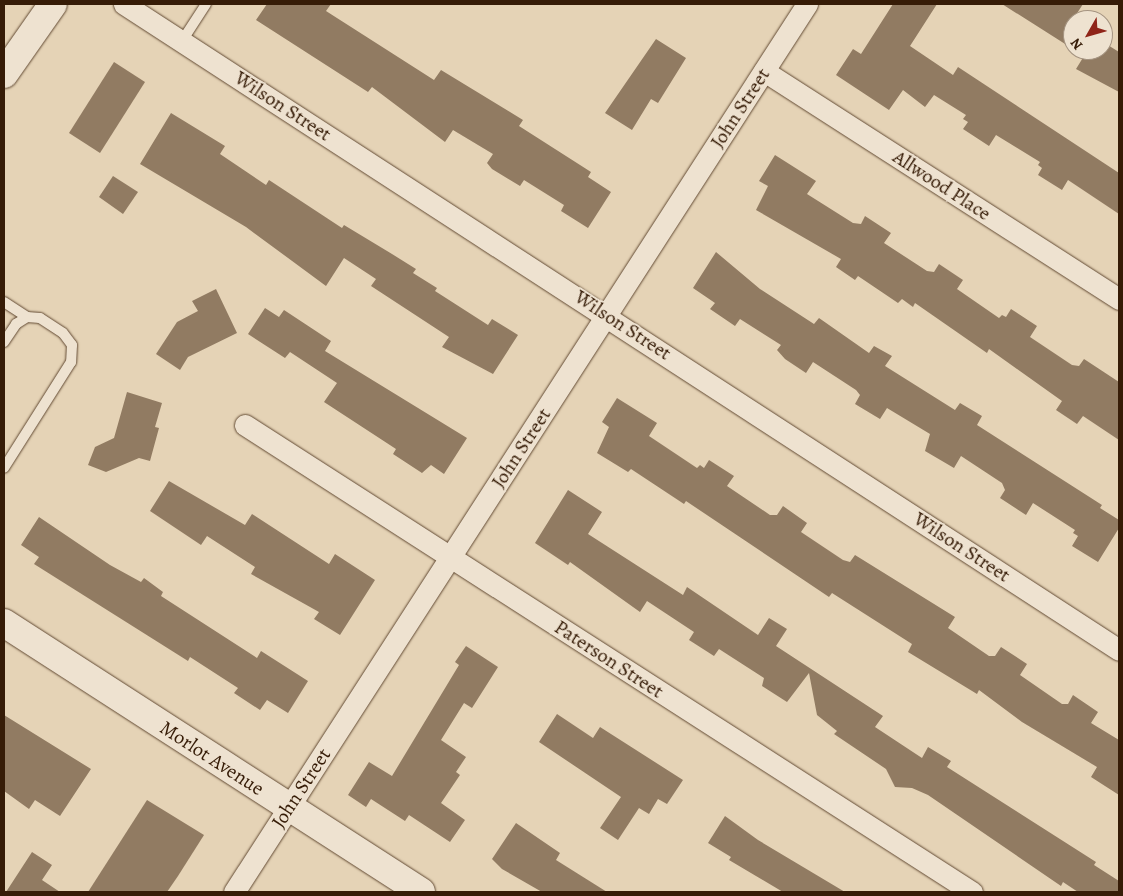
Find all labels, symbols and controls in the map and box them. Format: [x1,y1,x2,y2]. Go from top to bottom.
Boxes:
north arrow [1063,10,1113,60]
text: N [1066,34,1087,54]
street label: John Street [705,64,775,152]
street label: Wilson Street [230,66,336,146]
street label: Allwood Place [889,144,995,226]
street label: Wilson Street [570,285,676,365]
street label: John Street [486,404,556,492]
street label: Wilson Street [909,507,1015,587]
street label: Paterson Street [550,615,668,703]
street label: Morlot Avenue [156,715,268,801]
street label: John Street [266,744,336,832]

